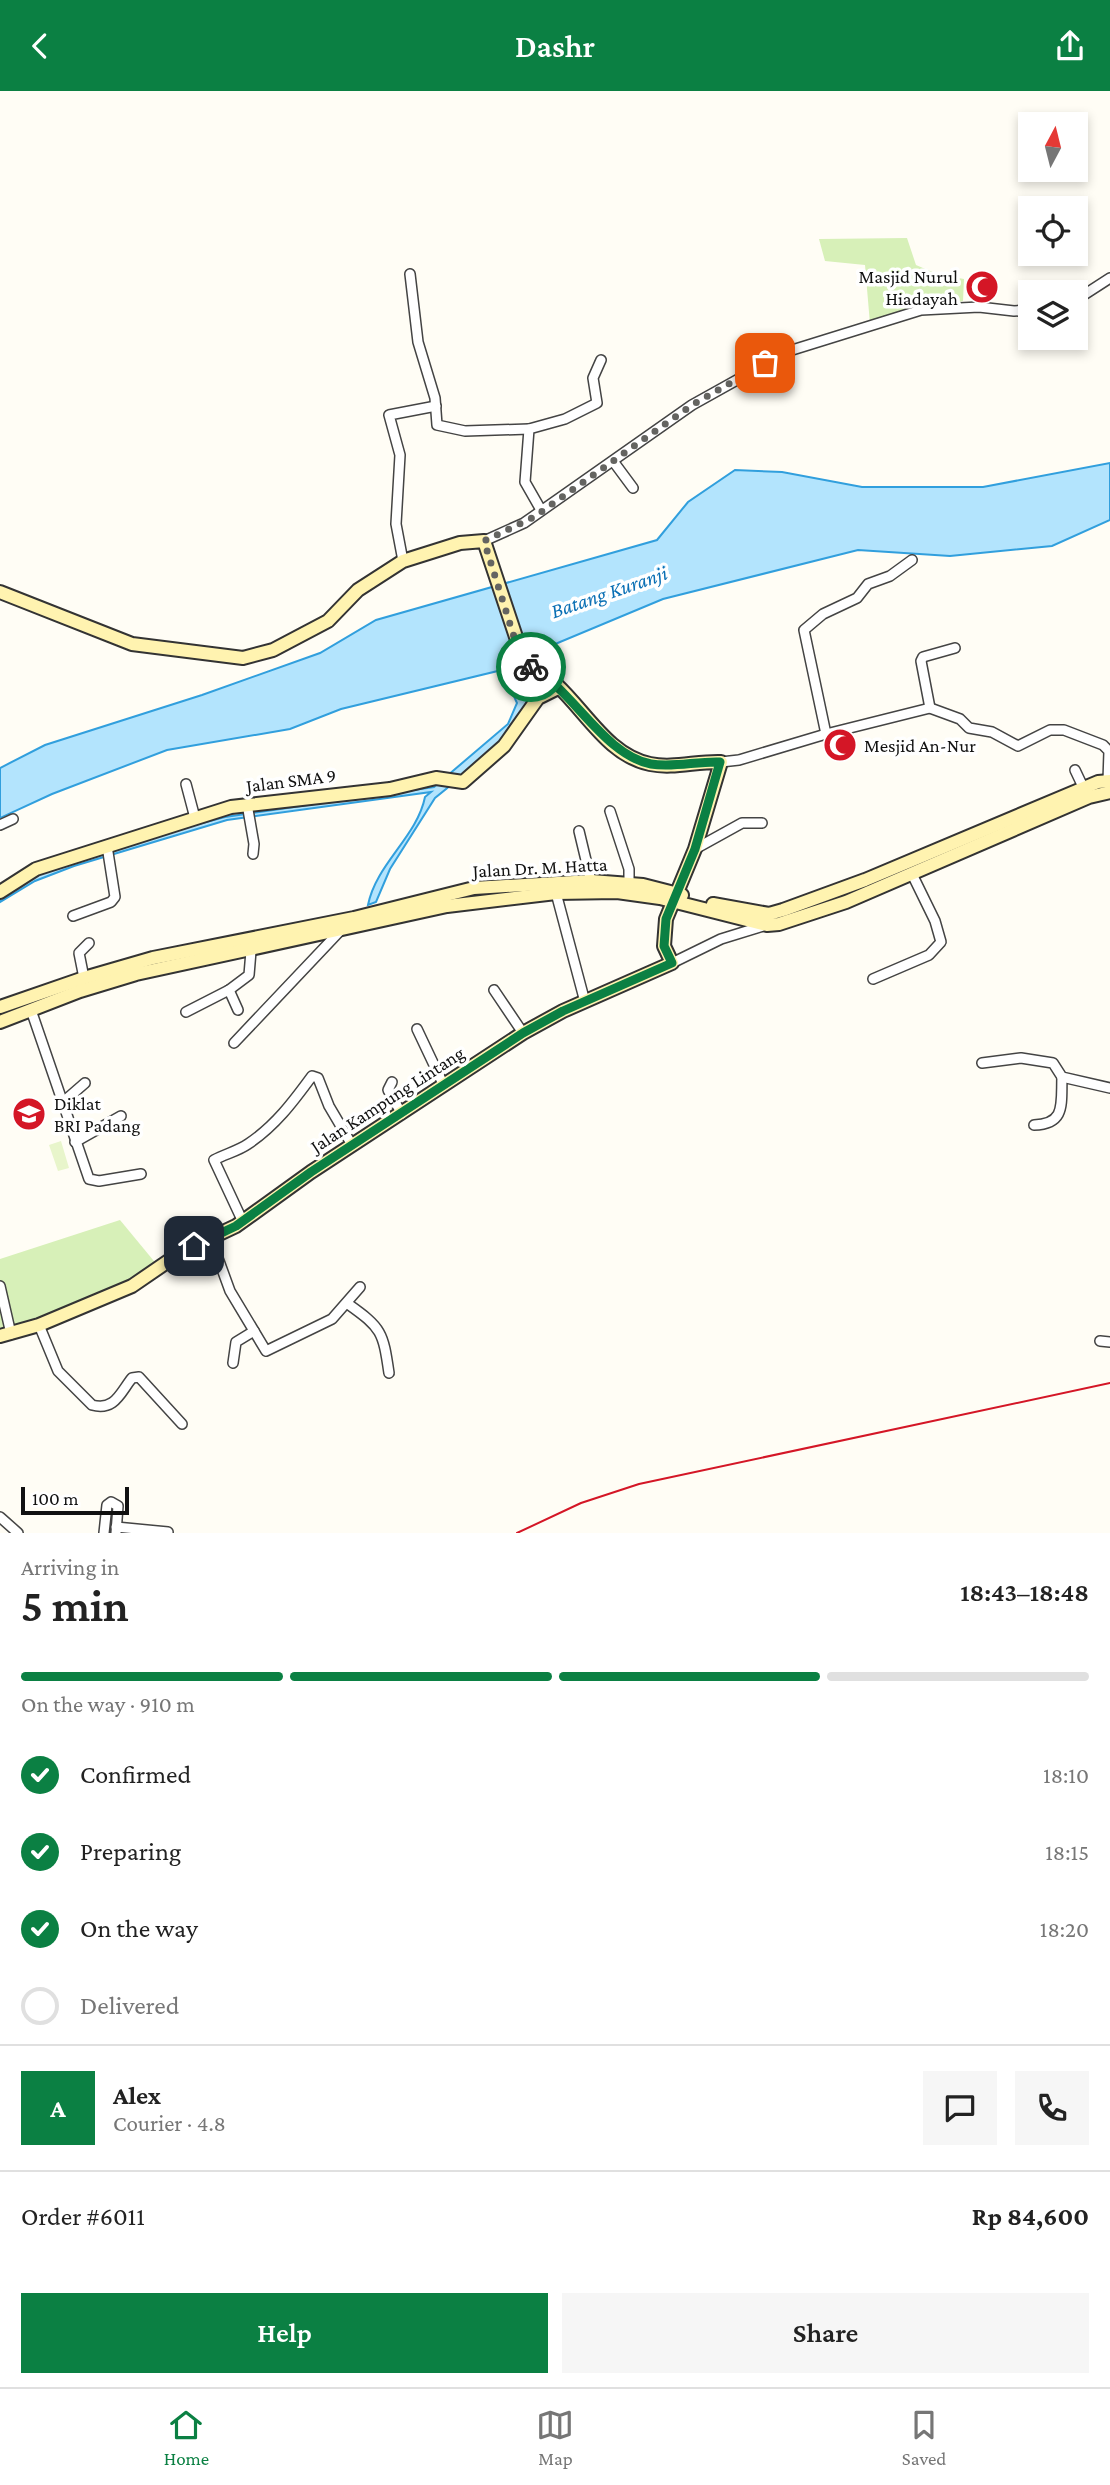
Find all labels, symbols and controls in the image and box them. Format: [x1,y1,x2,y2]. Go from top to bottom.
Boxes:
icon: back [21,27,59,65]
icon: share [1051,27,1089,65]
text: Dashr [515,28,595,64]
north arrow [1018,112,1088,182]
map controls [1018,112,1088,350]
button: locate [1018,196,1088,266]
place label: Masjid Nurul Hiadayah [858,266,958,309]
mosque icon: Masjid Nurul Hiadayah [963,268,1001,306]
button: layers [1018,280,1088,350]
pin [735,333,795,393]
icon: bag [746,344,784,382]
water label: Batang Kuranji [547,561,671,623]
courier [496,632,566,702]
icon: bike [512,648,550,686]
mosque icon: Mesjid An-Nur [821,726,859,764]
place label: Mesjid An-Nur [864,735,976,757]
street label: Jalan SMA 9 [243,765,337,797]
street label: Jalan Dr. M. Hatta [470,853,608,882]
street label: Jalan Kampung Lintang [305,1042,468,1158]
place label: Diklat BRI Padang [54,1093,140,1136]
school or university icon: Diklat BRI Padang [10,1095,48,1133]
pin [164,1216,224,1276]
icon: home [175,1227,213,1265]
scale bar [21,1484,130,1516]
text: 100 m [32,1488,79,1509]
text: Arriving in [21,1554,119,1580]
text: 18:43–18:48 [960,1578,1089,1607]
text: 5 min [21,1580,129,1631]
text: On the way · 910 m [21,1691,195,1717]
icon: check [21,1756,59,1794]
text: Confirmed [80,1760,191,1789]
text: 18:10 [1043,1762,1089,1788]
icon: check [21,1833,59,1871]
text: Preparing [80,1837,181,1866]
text: 18:15 [1045,1839,1089,1865]
icon: check [21,1910,59,1948]
text: On the way [80,1914,198,1943]
text: 18:20 [1040,1916,1089,1942]
text: Delivered [80,1991,179,2020]
button: chat [923,2071,997,2145]
button: phone [1015,2071,1089,2145]
text: Alex [113,2081,161,2110]
text: A [50,2094,66,2123]
text: Courier · 4.8 [113,2110,226,2136]
text: Order #6011 [21,2202,145,2231]
text: Rp 84,600 [972,2202,1089,2231]
button: Help [21,2293,548,2373]
button: Share [562,2293,1089,2373]
tab: Home [164,2406,209,2469]
tab: Map [536,2406,574,2469]
tab: Saved [902,2406,946,2469]

